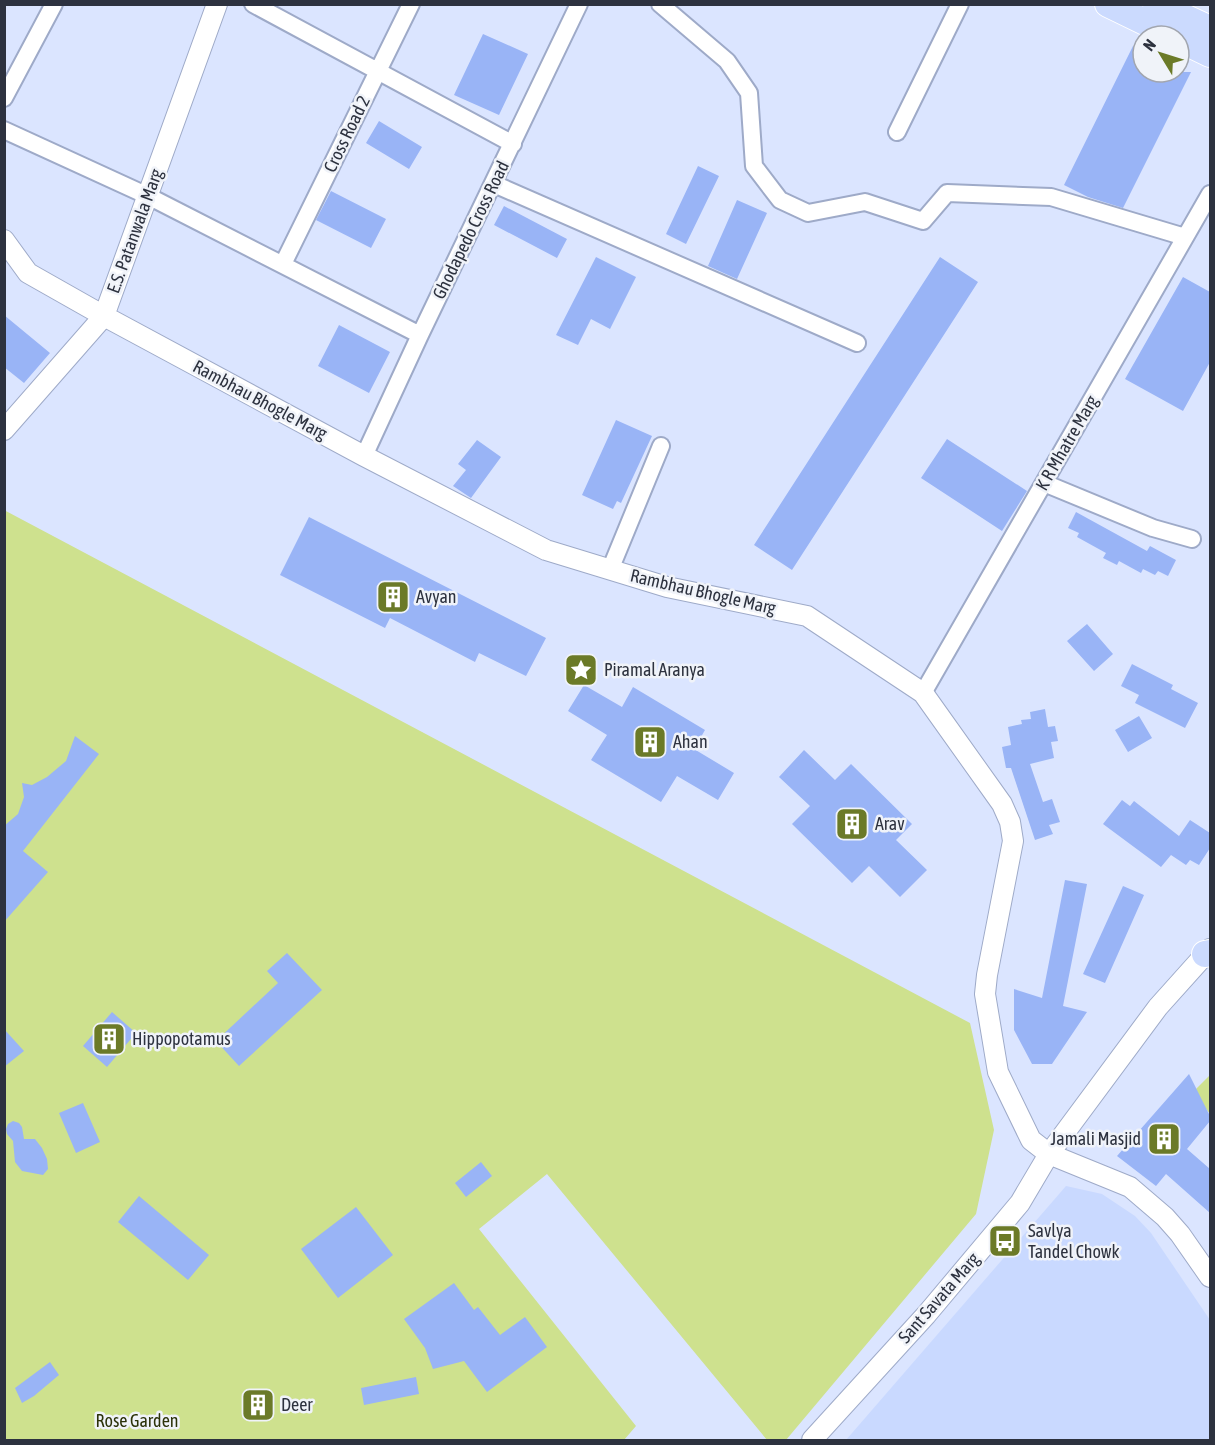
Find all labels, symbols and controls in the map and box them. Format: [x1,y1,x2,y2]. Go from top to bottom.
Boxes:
north arrow [1131,24,1191,84]
text: N [1139,35,1159,54]
street label: Cross Road 2 [319,92,374,175]
street label: Ghodapedo Cross Road [428,157,513,302]
street label: E.S. Patanwala Marg [102,166,167,296]
street label: Rambhau Bhogle Marg [190,355,331,444]
street label: K R Mhatre Marg [1031,391,1102,494]
street label: Rambhau Bhogle Marg [628,565,778,619]
building icon: Avyan [375,579,411,615]
place label: Avyan [416,586,457,607]
place icon: Piramal Aranya [563,652,599,688]
place label: Piramal Aranya [604,659,705,680]
building icon: Ahan [632,724,668,760]
place label: Ahan [673,731,708,752]
building icon: Arav [834,806,870,842]
place label: Arav [875,813,905,834]
building icon: Hippopotamus [91,1021,127,1057]
place label: Hippopotamus [132,1028,231,1049]
building icon: Jamali Masjid [1146,1121,1182,1157]
place label: Jamali Masjid [1051,1128,1141,1149]
place label: Savlya Tandel Chowk [1028,1220,1120,1262]
bus stop icon: Savlya Tandel Chowk [987,1223,1023,1259]
street label: Sant Savata Marg [894,1248,984,1347]
building icon: Deer [240,1387,276,1423]
place label: Deer [281,1394,313,1415]
park label: Rose Garden [95,1410,179,1431]

